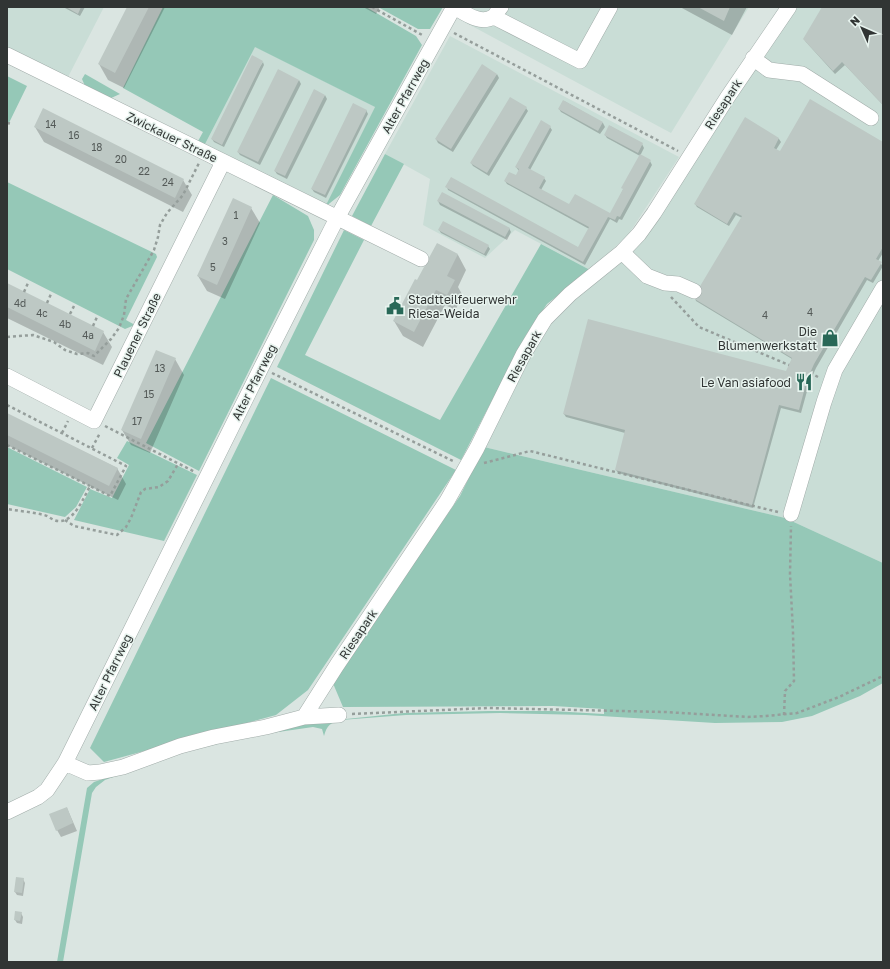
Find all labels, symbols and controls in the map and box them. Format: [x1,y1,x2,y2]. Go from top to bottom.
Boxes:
north arrow [842,8,882,48]
text: N [847,13,862,28]
street label: Alter Pfarrweg [378,56,432,136]
street label: Riesapark [701,76,745,132]
street label: Zwickauer Straße [124,108,220,166]
house number: 14 [46,118,56,130]
house number: 16 [69,129,79,141]
house number: 18 [92,141,102,153]
house number: 20 [115,153,127,165]
house number: 22 [138,165,150,177]
house number: 24 [162,176,174,188]
house number: 1 [234,209,239,221]
house number: 3 [222,235,228,247]
house number: 5 [210,261,216,273]
street label: Plauener Straße [110,290,164,380]
place label: Stadtteilfeuerwehr Riesa-Weida [408,292,517,321]
public building icon: Stadtteilfeuerwehr Riesa-Weida [385,296,405,316]
house number: 4d [14,297,26,309]
house number: 4 [807,306,813,318]
house number: 4c [36,307,48,319]
house number: 4 [762,309,768,321]
house number: 4b [59,318,71,330]
place label: Die Blumenwerkstatt [718,324,817,353]
street label: Riesapark [504,327,545,385]
shop icon: Die Blumenwerkstatt [820,328,840,348]
house number: 4a [82,329,94,341]
street label: Alter Pfarrweg [228,341,280,423]
house number: 13 [155,362,165,374]
restaurant icon: Le Van asiafood [794,372,814,392]
place label: Le Van asiafood [701,375,791,390]
house number: 15 [144,388,155,400]
house number: 17 [132,415,142,427]
street label: Riesapark [336,606,380,662]
street label: Alter Pfarrweg [85,631,135,713]

